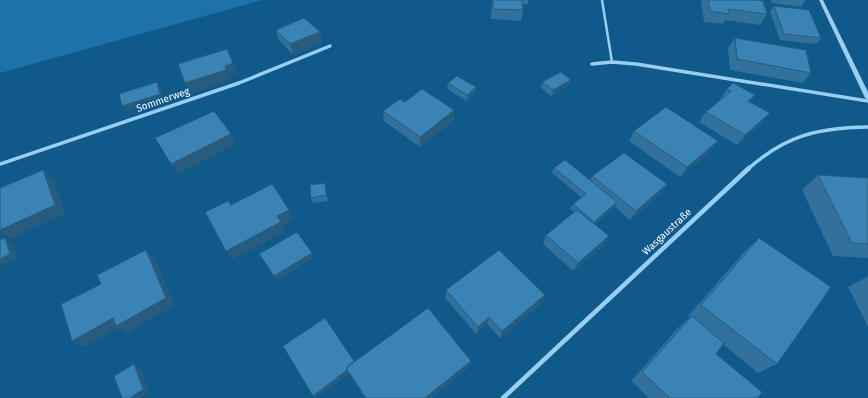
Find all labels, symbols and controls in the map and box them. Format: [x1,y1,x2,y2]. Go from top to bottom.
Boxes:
street label: Sommerweg [135,85,192,115]
street label: Wasgaustraße [640,206,694,258]

